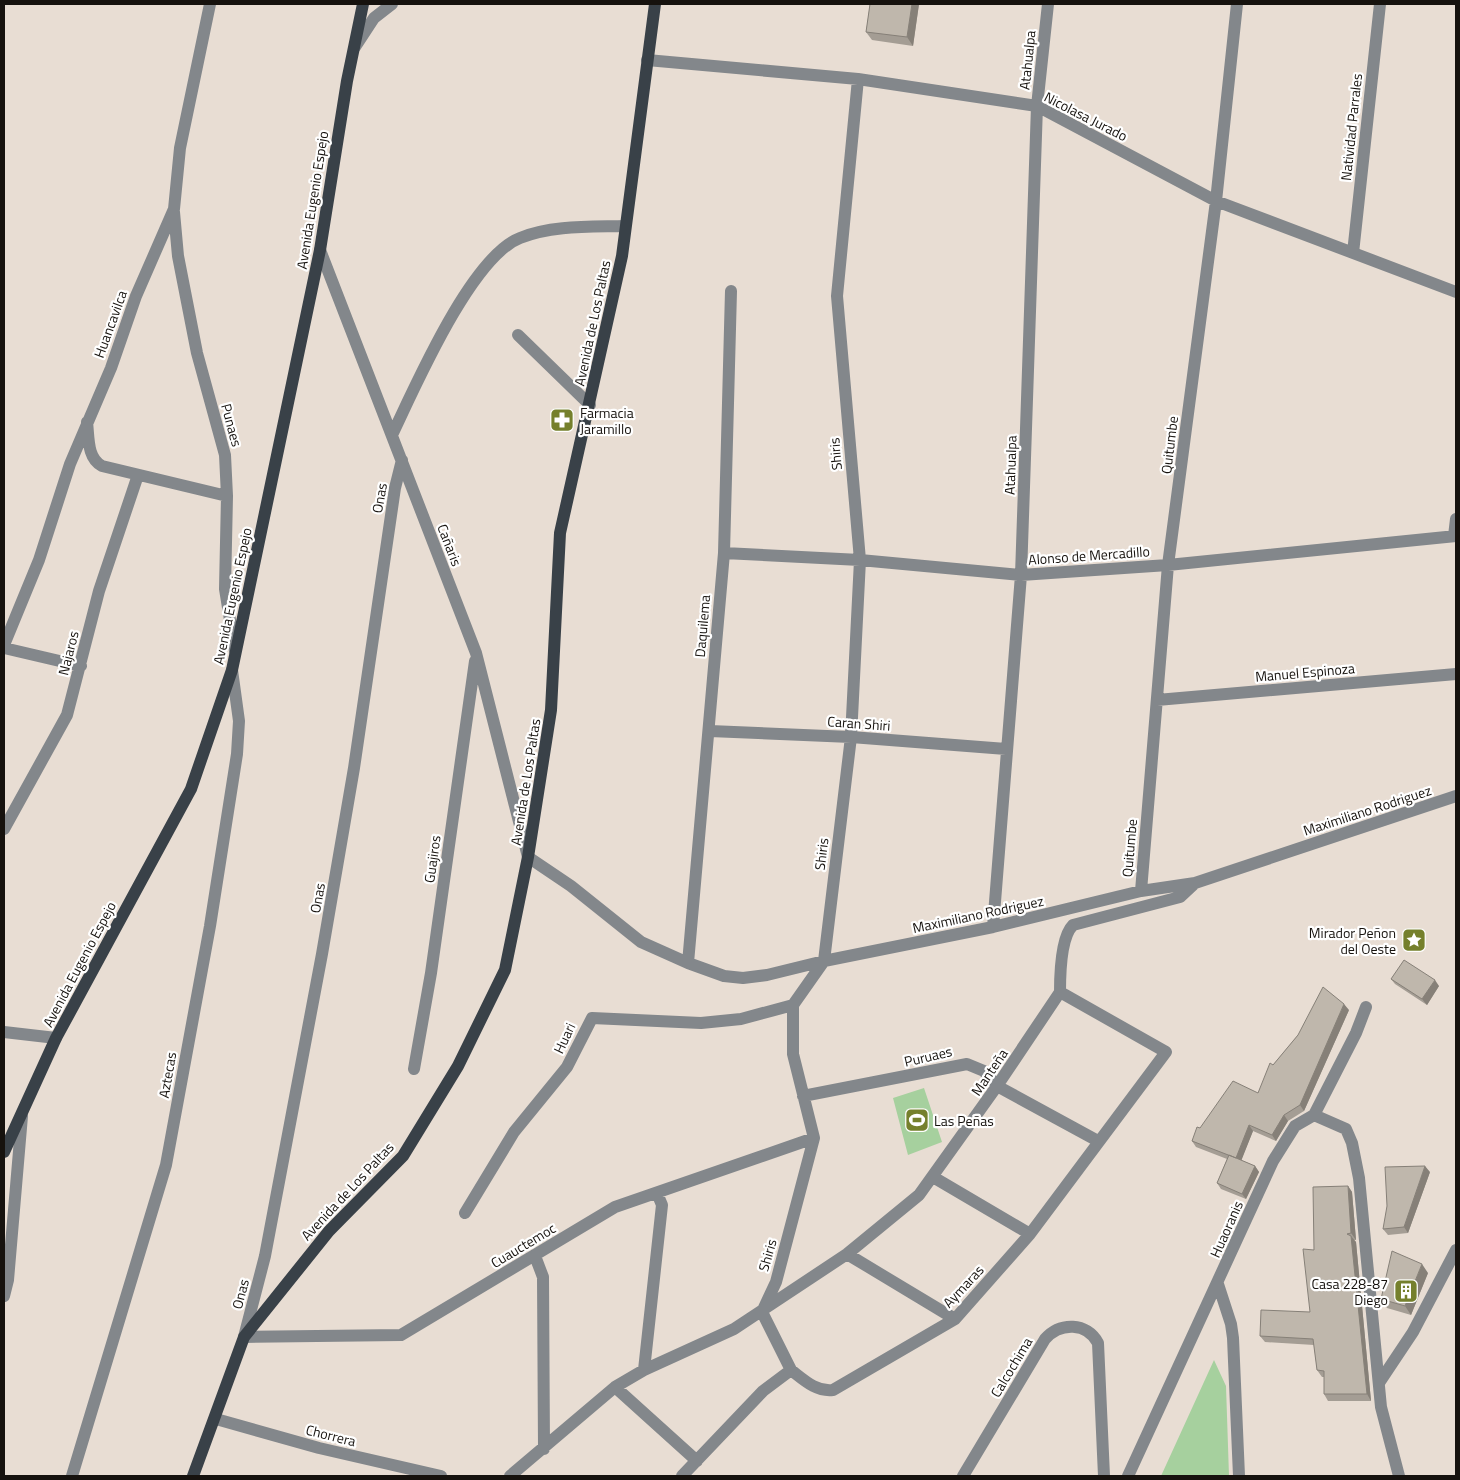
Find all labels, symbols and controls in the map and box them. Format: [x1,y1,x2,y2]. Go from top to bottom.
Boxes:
street label: Atahualpa [1013,29,1041,91]
street label: Natividad Parrales [1335,72,1367,182]
street label: Nicolasa Jurado [1041,86,1131,146]
street label: Avenida Eugenio Espejo [291,130,333,270]
street label: Avenida de Los Paltas [568,258,616,388]
street label: Huancavilca [88,287,132,361]
street label: Punaes [216,401,248,449]
place label: Farmacia Jaramillo [580,402,634,439]
pharmacy icon: Farmacia Jaramillo [549,407,575,433]
street label: Quitumbe [1155,415,1183,475]
street label: Atahualpa [998,435,1022,495]
street label: Shiris [823,437,847,471]
street label: Onas [366,481,392,515]
street label: Cañaris [432,521,468,569]
street label: Avenida Eugenio Espejo [207,526,257,666]
street label: Alonso de Mercadillo [1027,540,1151,570]
street label: Daquilema [689,594,715,658]
street label: Najaros [52,629,84,677]
street label: Manuel Espinoza [1254,657,1356,687]
street label: Caran Shiri [827,710,891,736]
street label: Avenida de Los Paltas [505,717,545,847]
street label: Maximiliano Rodriguez [1300,779,1434,841]
street label: Quitumbe [1116,818,1142,878]
street label: Guajiros [418,834,446,884]
street label: Shiris [809,837,833,871]
street label: Onas [304,881,330,915]
street label: Maximiliano Rodriguez [911,890,1045,938]
street label: Avenida Eugenio Espejo [37,898,121,1030]
place label: Mirador Peñon del Oeste [1309,922,1396,959]
place icon: Mirador Peñon del Oeste [1401,927,1427,953]
street label: Huari [548,1019,580,1057]
street label: Puruaes [902,1040,954,1072]
street label: Manteña [966,1044,1012,1100]
street label: Aztecas [153,1050,181,1100]
sports icon: Las Peñas [904,1107,930,1133]
place label: Las Peñas [934,1110,994,1131]
street label: Avenida de Los Paltas [296,1137,398,1245]
street label: Huaoranis [1204,1197,1248,1261]
street label: Cuauctemoc [486,1217,560,1273]
street label: Shiris [752,1236,782,1274]
street label: Aymaras [938,1260,988,1312]
place label: Casa 228-87 Diego [1311,1273,1388,1310]
street label: Onas [226,1277,254,1311]
building icon: Casa 228-87 Diego [1393,1278,1419,1304]
street label: Calcochima [985,1333,1037,1401]
street label: Chorrera [304,1419,358,1451]

